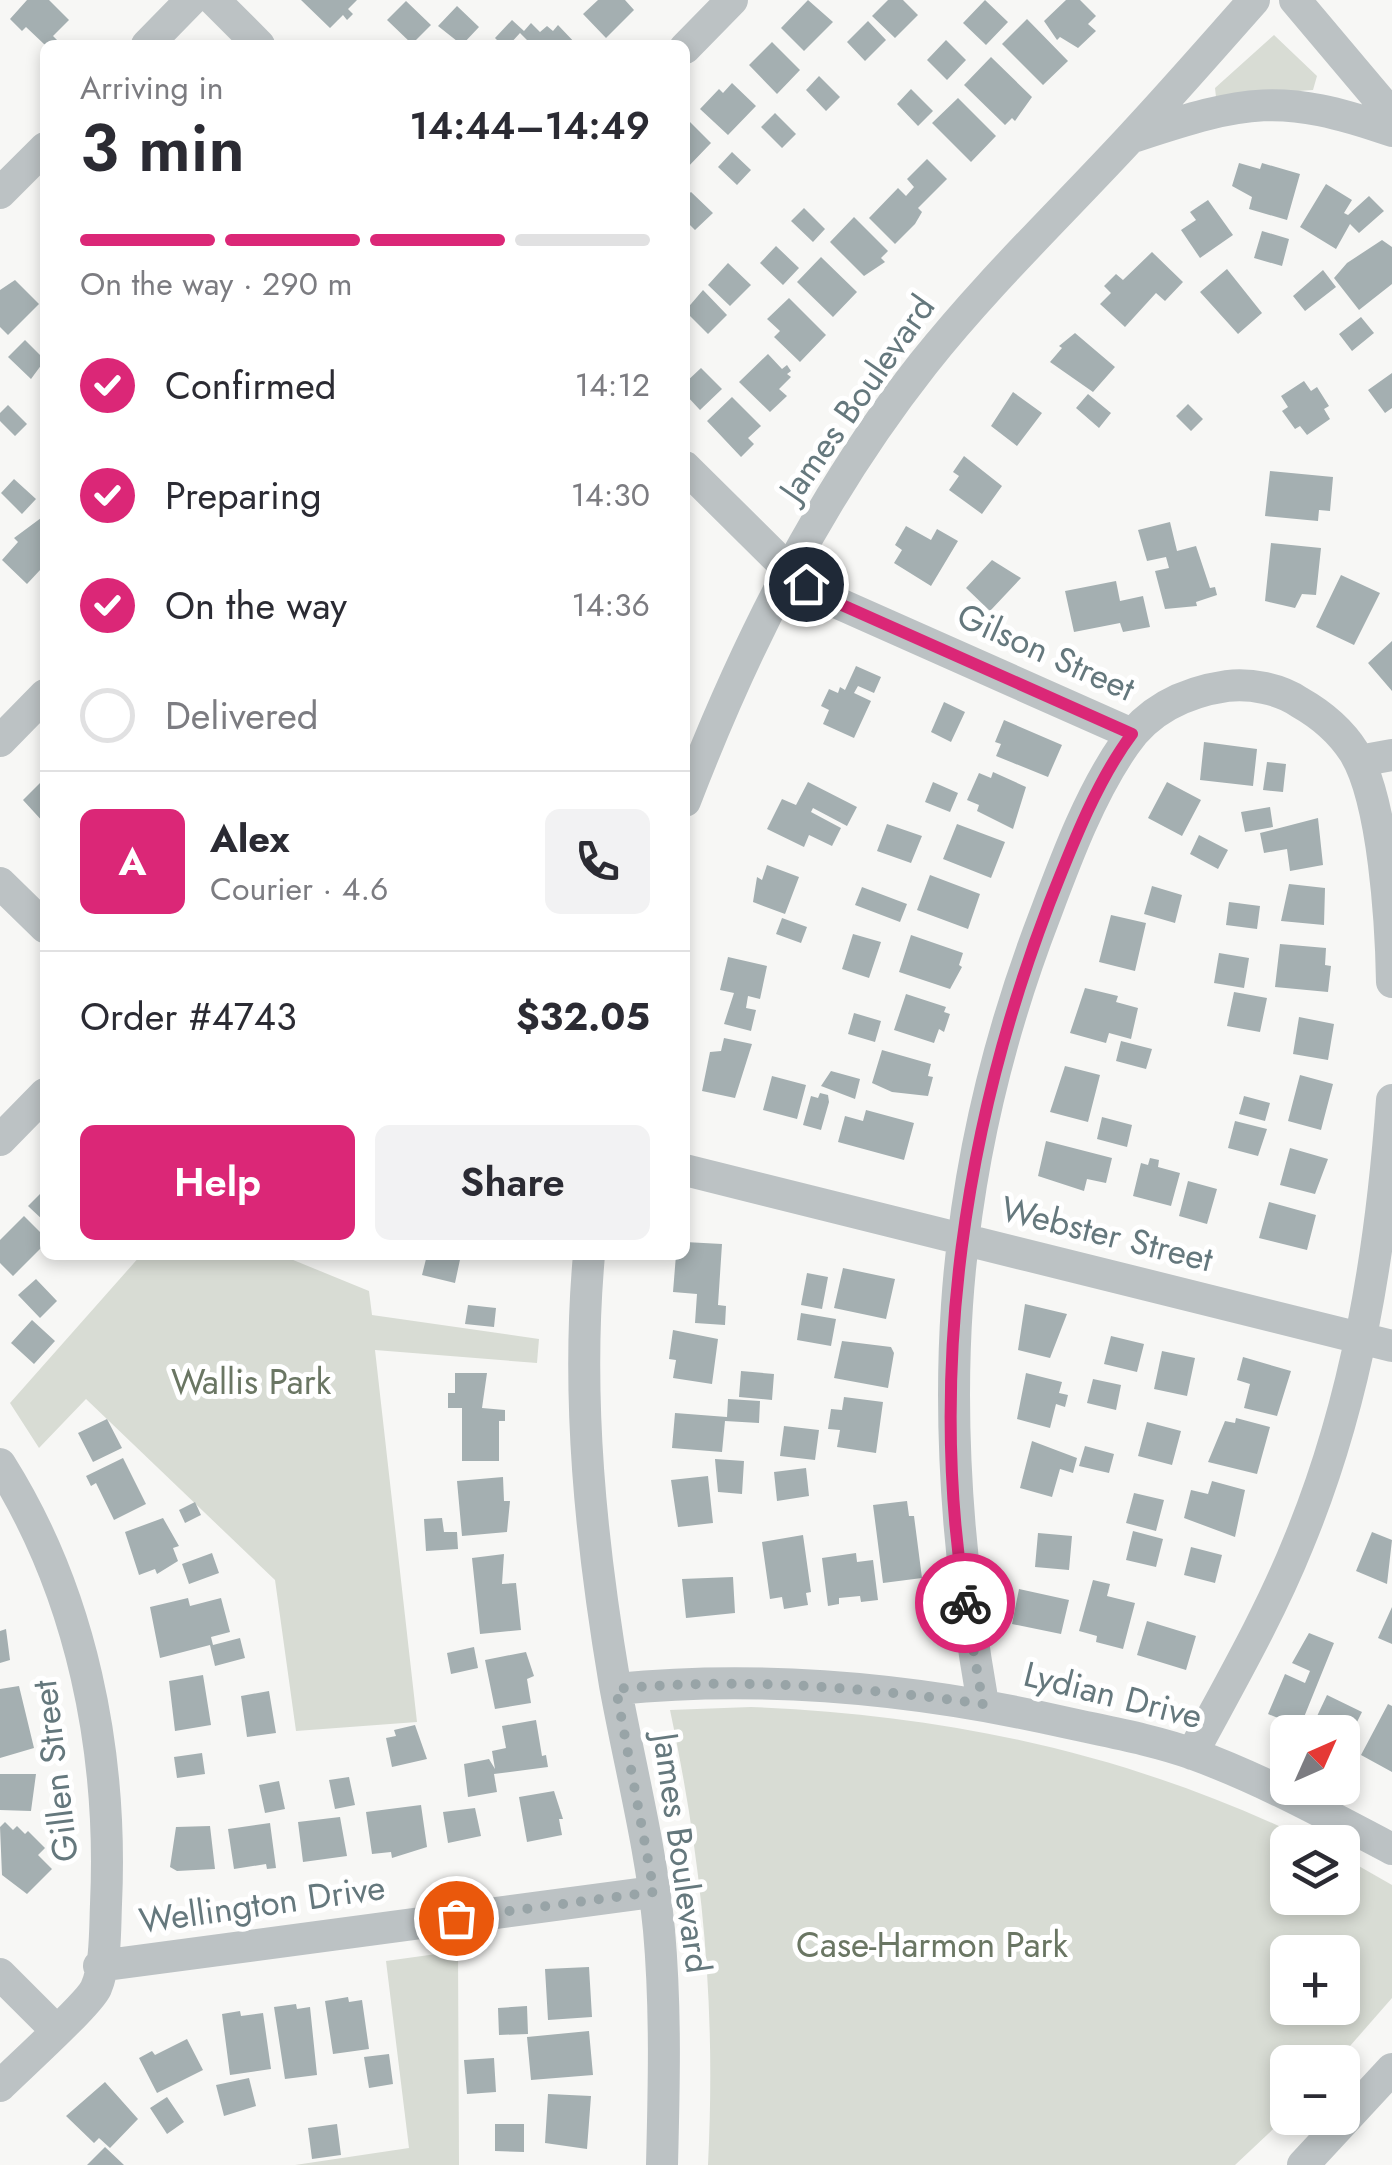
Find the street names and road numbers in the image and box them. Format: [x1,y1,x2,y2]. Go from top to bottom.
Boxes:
street label: James Boulevard [765,285,947,515]
street label: Gilson Street [949,591,1143,714]
street label: Webster Street [996,1184,1219,1285]
street label: Lydian Drive [1019,1649,1207,1741]
street label: Gillen Street [19,1677,91,1865]
street label: James Boulevard [640,1726,724,1976]
street label: Wellington Drive [136,1862,388,1946]

